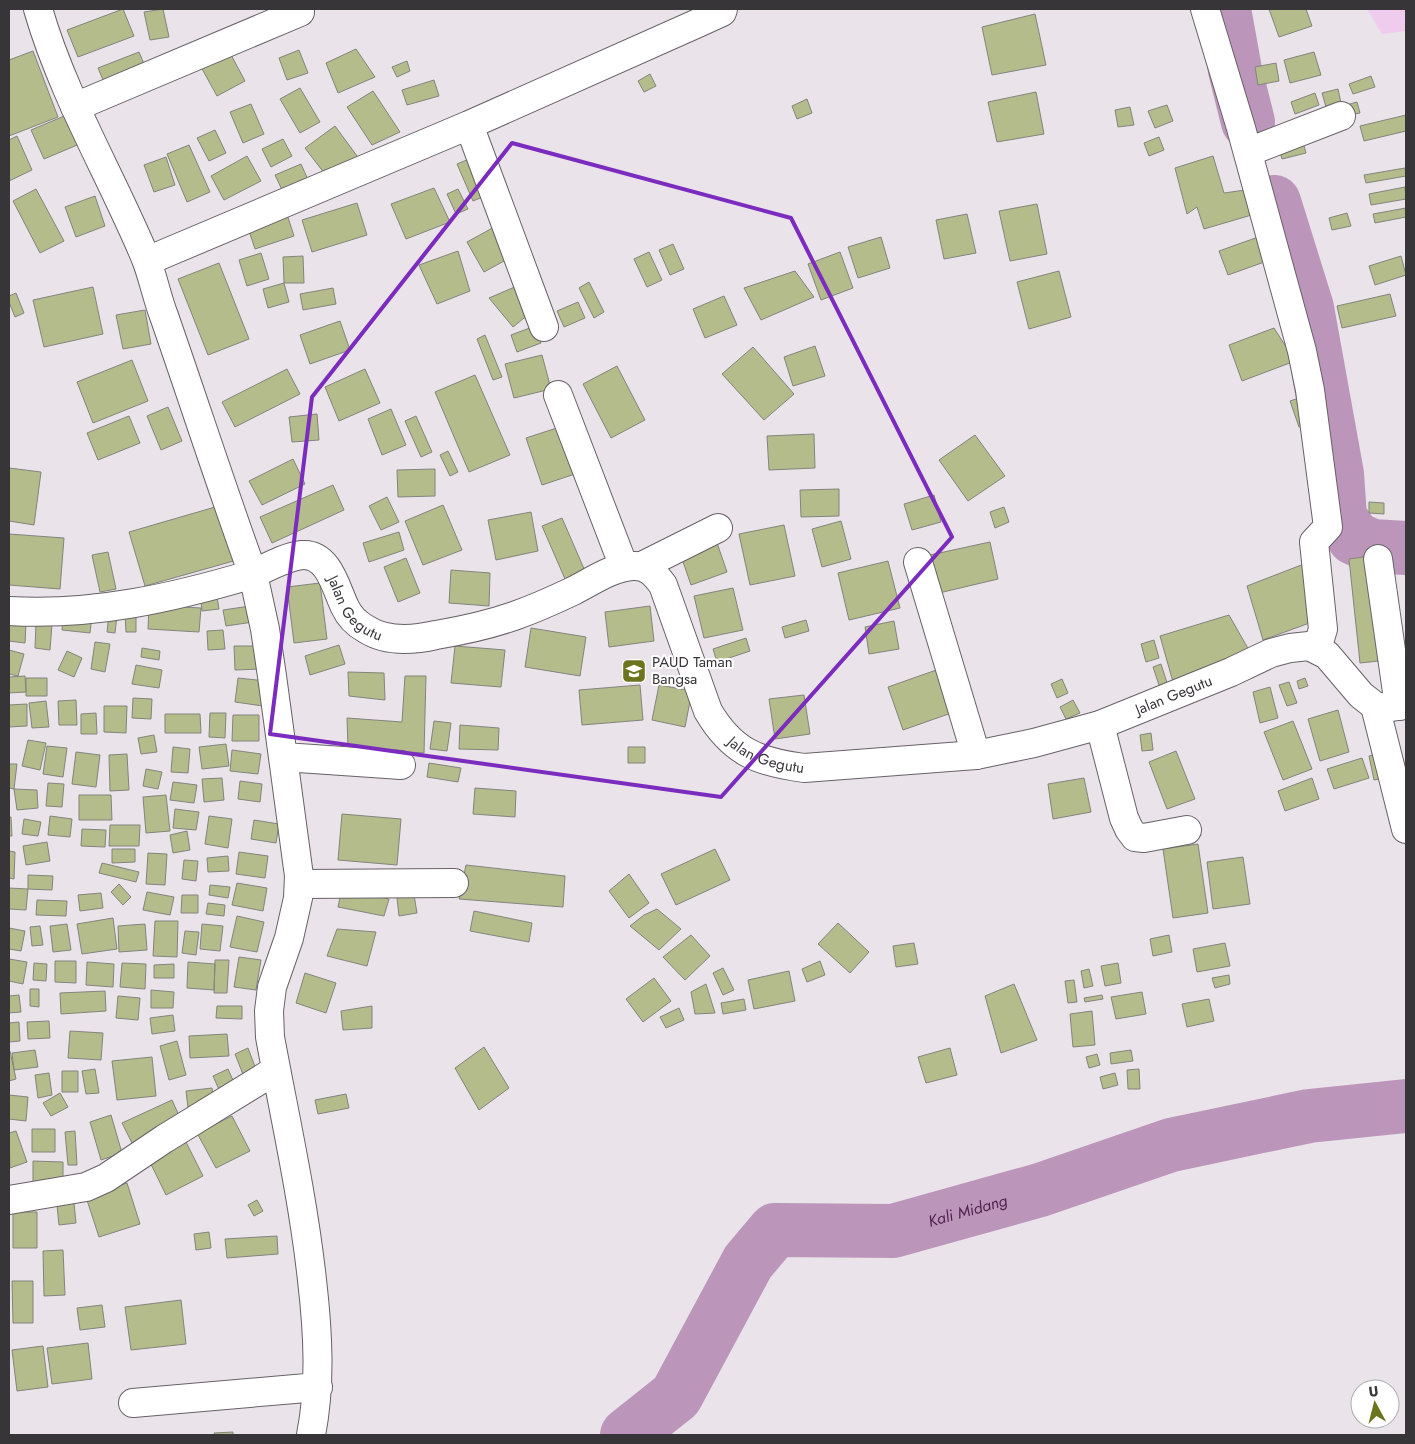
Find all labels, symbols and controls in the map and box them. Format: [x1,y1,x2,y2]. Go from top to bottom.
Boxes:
street label: Jalan Gegutu [321,570,385,646]
place label: PAUD Taman Bangsa [652,651,733,690]
school or university icon: PAUD Taman Bangsa [621,658,647,684]
street label: Jalan Gegutu [1130,670,1215,721]
street label: Jalan Gegutu [721,730,806,779]
water label: Kali Midang [925,1189,1010,1233]
north arrow [1350,1379,1400,1429]
text: U [1367,1381,1380,1402]

